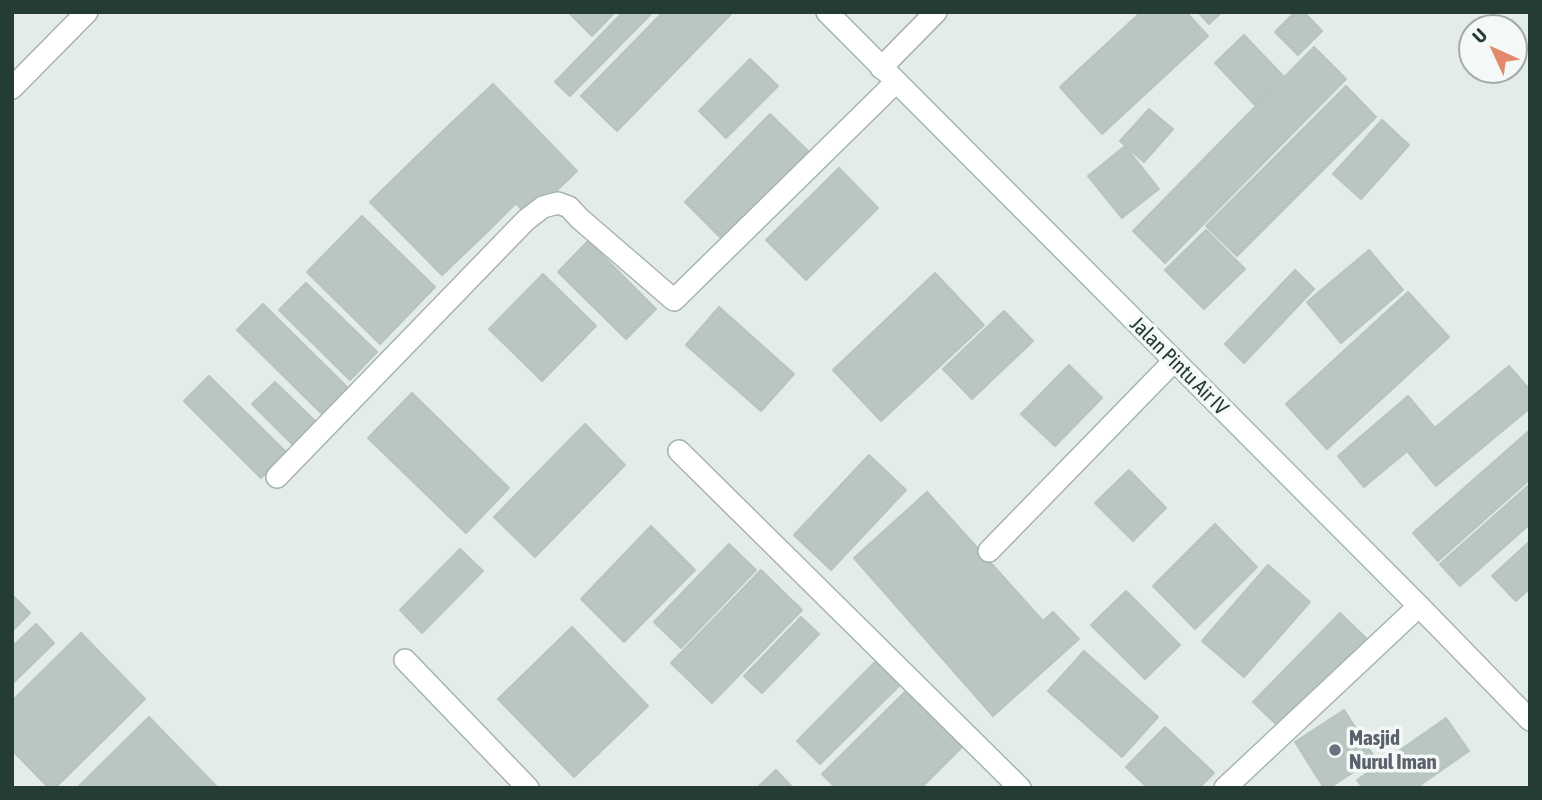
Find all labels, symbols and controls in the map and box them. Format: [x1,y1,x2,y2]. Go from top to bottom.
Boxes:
north arrow [1458,14,1528,84]
text: U [1468,24,1491,47]
street label: Jalan Pintu Air IV [1125,312,1233,420]
place label: Masjid Nurul Iman [1349,725,1437,775]
marker: Masjid Nurul Iman [1327,742,1343,758]

